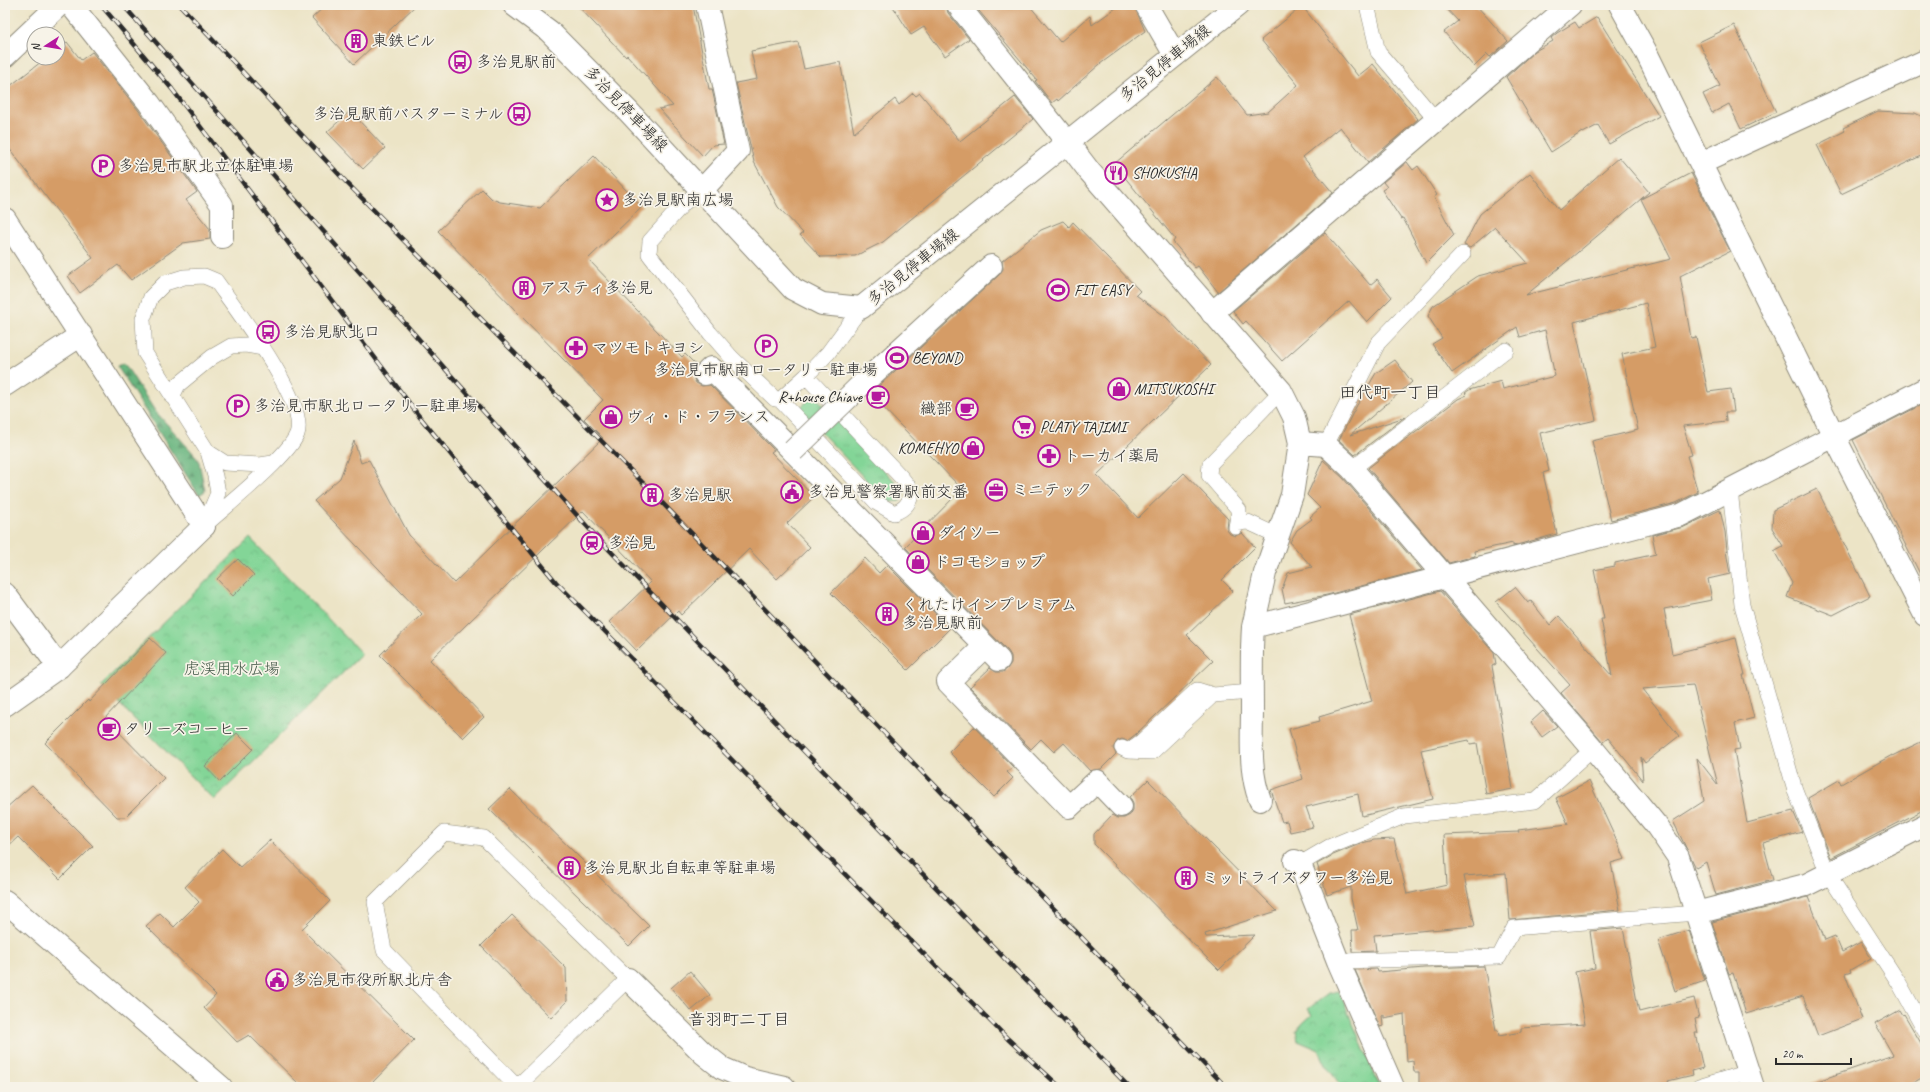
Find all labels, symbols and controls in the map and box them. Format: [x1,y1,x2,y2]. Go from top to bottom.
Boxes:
street label: 多治見停車場線 [1115,20,1215,106]
north arrow [26,26,66,66]
building icon: 東鉄ビル [343,28,369,54]
place label: 東鉄ビル [372,31,436,51]
text: N [28,41,44,53]
bus stop icon: 多治見駅前 [447,49,473,75]
place label: 多治見駅前 [476,52,556,72]
street label: 多治見停車場線 [580,62,672,156]
bus stop icon: 多治見駅前バスターミナル [506,101,532,127]
place label: 多治見駅前バスターミナル [313,104,504,124]
parking icon: 多治見市駅北立体駐車場 [90,153,116,179]
place label: 多治見市駅北立体駐車場 [118,156,294,176]
restaurant icon: SHOKUSHA [1103,160,1129,186]
place label: SHOKUSHA [1132,163,1198,183]
place icon: 多治見駅南広場 [594,187,620,213]
place label: 多治見駅南広場 [622,190,734,210]
street label: 多治見停車場線 [863,224,963,310]
building icon: アスティ多治見 [511,275,537,301]
sports icon: FIT EASY [1045,277,1071,303]
place label: アスティ多治見 [540,278,653,298]
place label: FIT EASY [1074,280,1134,300]
bus stop icon: 多治見駅北口 [255,319,281,345]
place label: 多治見駅北口 [284,322,380,342]
parking icon: 多治見市駅南ロータリー駐車場 [753,333,779,359]
pharmacy icon: マツモトキヨシ [563,335,589,361]
place label: マツモトキヨシ [592,338,704,358]
sports icon: BEYOND [884,345,910,371]
place label: BEYOND [912,348,964,368]
place label: 多治見市駅南ロータリー駐車場 [654,360,878,380]
shop icon: MITSUKOSHI [1106,376,1132,402]
place label: MITSUKOSHI [1134,379,1217,399]
district label: 田代町一丁目 [1339,382,1441,403]
cafe icon: R+house Chiave [865,384,891,410]
place label: R+house Chiave [778,387,864,407]
parking icon: 多治見市駅北ロータリー駐車場 [225,393,251,419]
place label: 多治見市駅北ロータリー駐車場 [254,396,478,416]
cafe icon: 織部 [954,396,980,422]
place label: 織部 [920,399,952,419]
shop icon: ヴィ・ド・フランス [598,404,624,430]
place label: ヴィ・ド・フランス [626,407,770,427]
supermarket icon: PLATY TAJIMI [1011,414,1037,440]
place label: PLATY TAJIMI [1040,417,1130,437]
shop icon: KOMEHYO [960,435,986,461]
place label: KOMEHYO [898,438,960,458]
pharmacy icon: トーカイ薬局 [1036,443,1062,469]
place label: トーカイ薬局 [1064,446,1160,466]
office icon: ミニテック [983,477,1009,503]
public building icon: 多治見警察署駅前交番 [779,479,805,505]
place label: ミニテック [1012,480,1092,500]
building icon: 多治見駅 [639,482,665,508]
place label: 多治見警察署駅前交番 [808,482,968,502]
place label: 多治見駅 [668,485,732,505]
shop icon: ダイソー [910,520,936,546]
place label: ダイソー [938,523,1000,543]
station icon: 多治見 [579,530,605,556]
place label: 多治見 [608,533,656,553]
shop icon: ドコモショップ [905,549,931,575]
place label: ドコモショップ [934,552,1045,572]
place label: くれたけインプレミアム 多治見駅前 [902,595,1077,633]
building icon: くれたけインプレミアム 多治見駅前 [874,601,900,627]
park label: 虎渓用水広場 [184,659,280,679]
cafe icon: タリーズコーヒー [96,716,122,742]
place label: タリーズコーヒー [124,719,250,739]
building icon: 多治見駅北自転車等駐車場 [556,855,582,881]
place label: 多治見駅北自転車等駐車場 [584,858,776,878]
building icon: ミッドライズタワー多治見 [1173,865,1199,891]
place label: ミッドライズタワー多治見 [1202,868,1393,888]
public building icon: 多治見市役所駅北庁舎 [264,967,290,993]
place label: 多治見市役所駅北庁舎 [292,970,452,990]
district label: 音羽町二丁目 [688,1009,790,1030]
scale bar [1776,1040,1851,1066]
text: 20 m [1782,1046,1804,1062]

